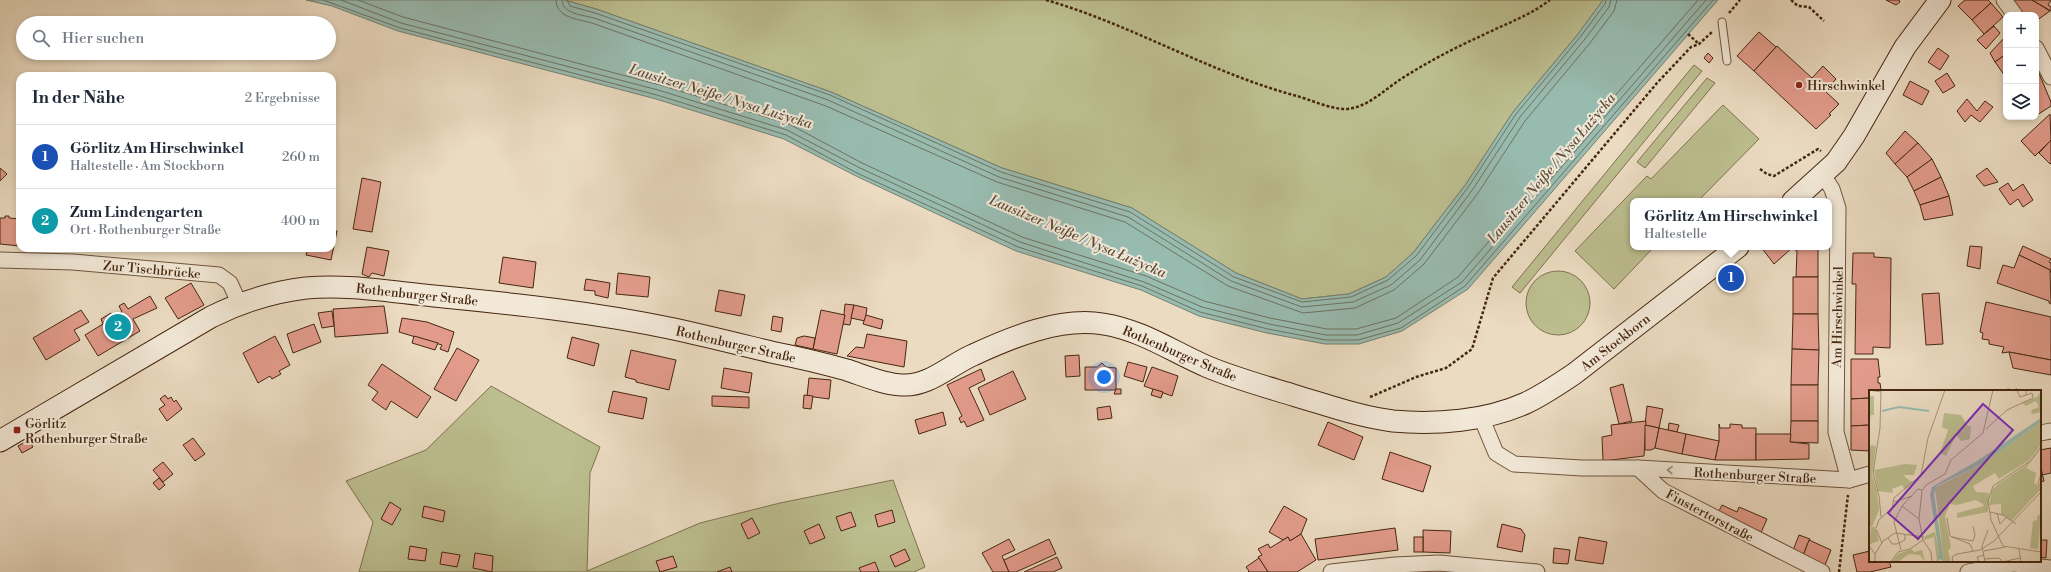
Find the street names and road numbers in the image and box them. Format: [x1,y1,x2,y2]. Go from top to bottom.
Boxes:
street label: Zur Tischbrücke [102,258,202,282]
street label: Am Hirschwinkel [1829,266,1847,369]
street label: Rothenburger Straße [355,281,479,309]
street label: Am Stockborn [1577,311,1654,376]
street label: Rothenburger Straße [674,323,798,367]
street label: Rothenburger Straße [1120,323,1240,385]
street label: Rothenburger Straße [1693,465,1817,487]
street label: Finstertorstraße [1663,486,1757,546]

